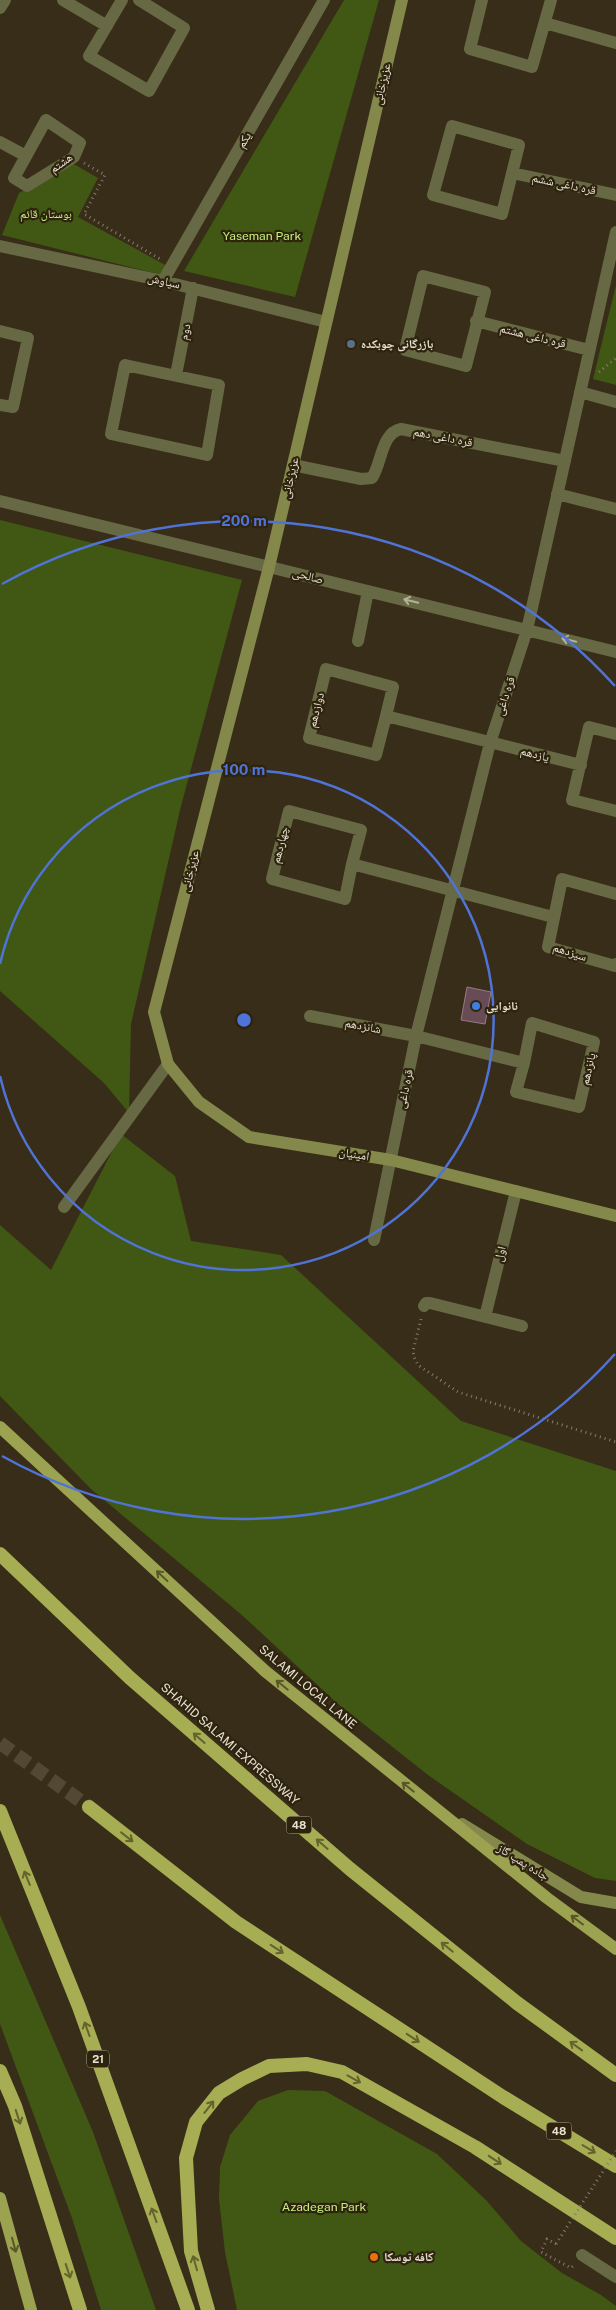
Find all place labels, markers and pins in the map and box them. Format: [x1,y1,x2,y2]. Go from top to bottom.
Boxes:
place label: بازرگانی چوبکده [361,337,433,352]
marker: بازرگانی چوبکده [345,338,357,350]
place label: نانوایی [486,999,518,1014]
marker: نانوایی [470,1000,482,1012]
centre of rings [235,1011,253,1029]
place label: کافه توسکا [384,2250,434,2264]
marker: کافه توسکا [368,2251,380,2263]

